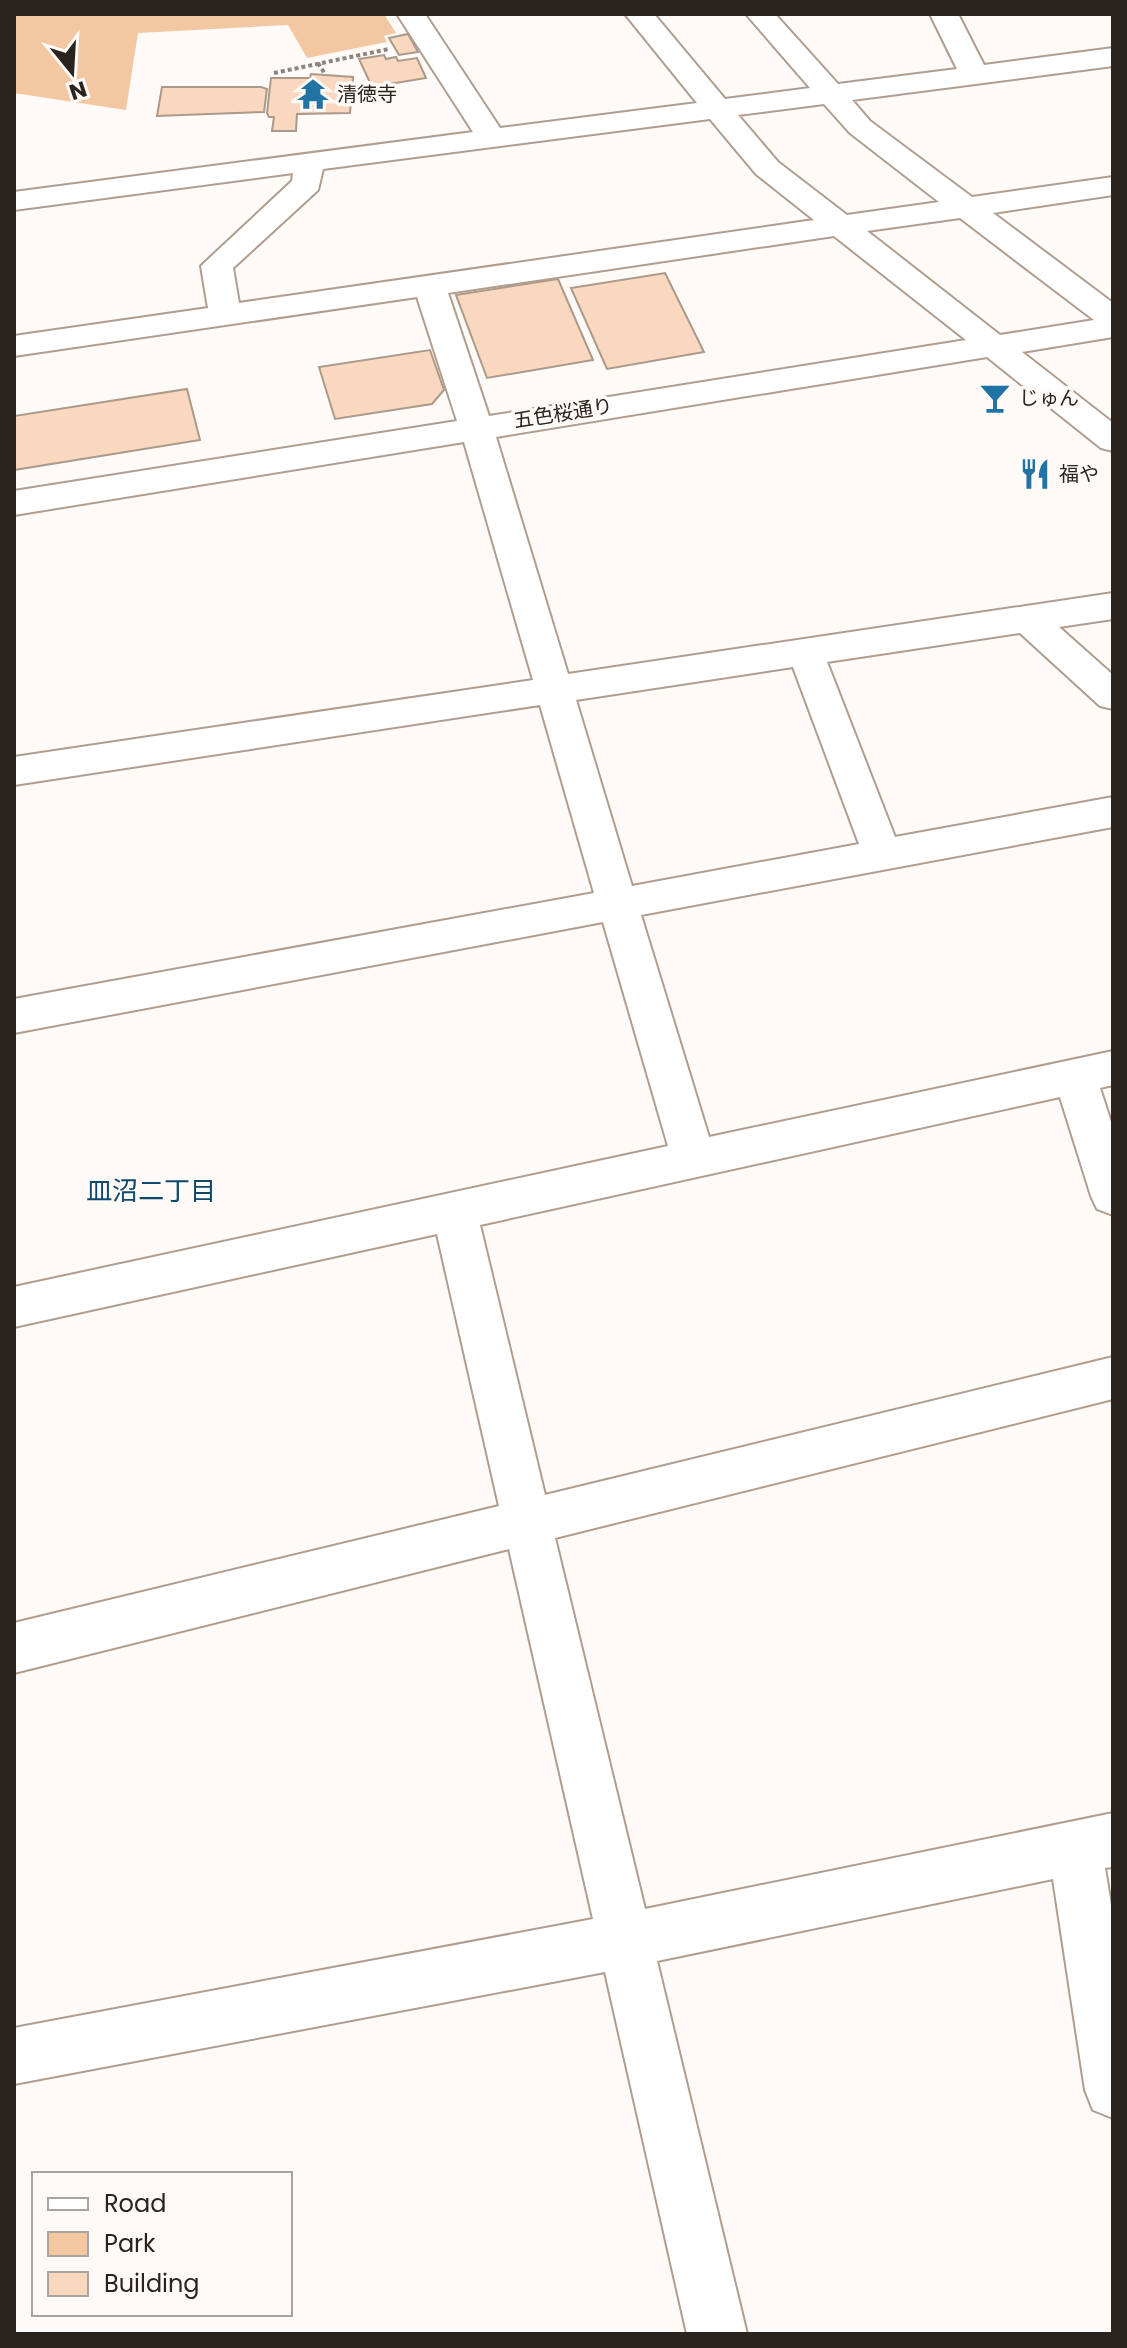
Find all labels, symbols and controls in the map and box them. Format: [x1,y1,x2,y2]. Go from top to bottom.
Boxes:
north arrow [32,32,112,112]
text: N [65,73,91,108]
temple icon: 清徳寺 [296,77,330,111]
place label: 清徳寺 [337,80,397,108]
bar icon: じゅん [978,381,1012,415]
place label: じゅん [1019,384,1079,412]
street label: 五色桜通り [511,391,615,435]
restaurant icon: 福や [1018,457,1052,491]
place label: 福や [1059,460,1099,488]
district label: 皿沼二丁目 [86,1173,216,1209]
legend [32,2172,292,2316]
text: Road [104,2187,166,2220]
text: Park [104,2227,156,2260]
text: Building [104,2267,200,2300]

